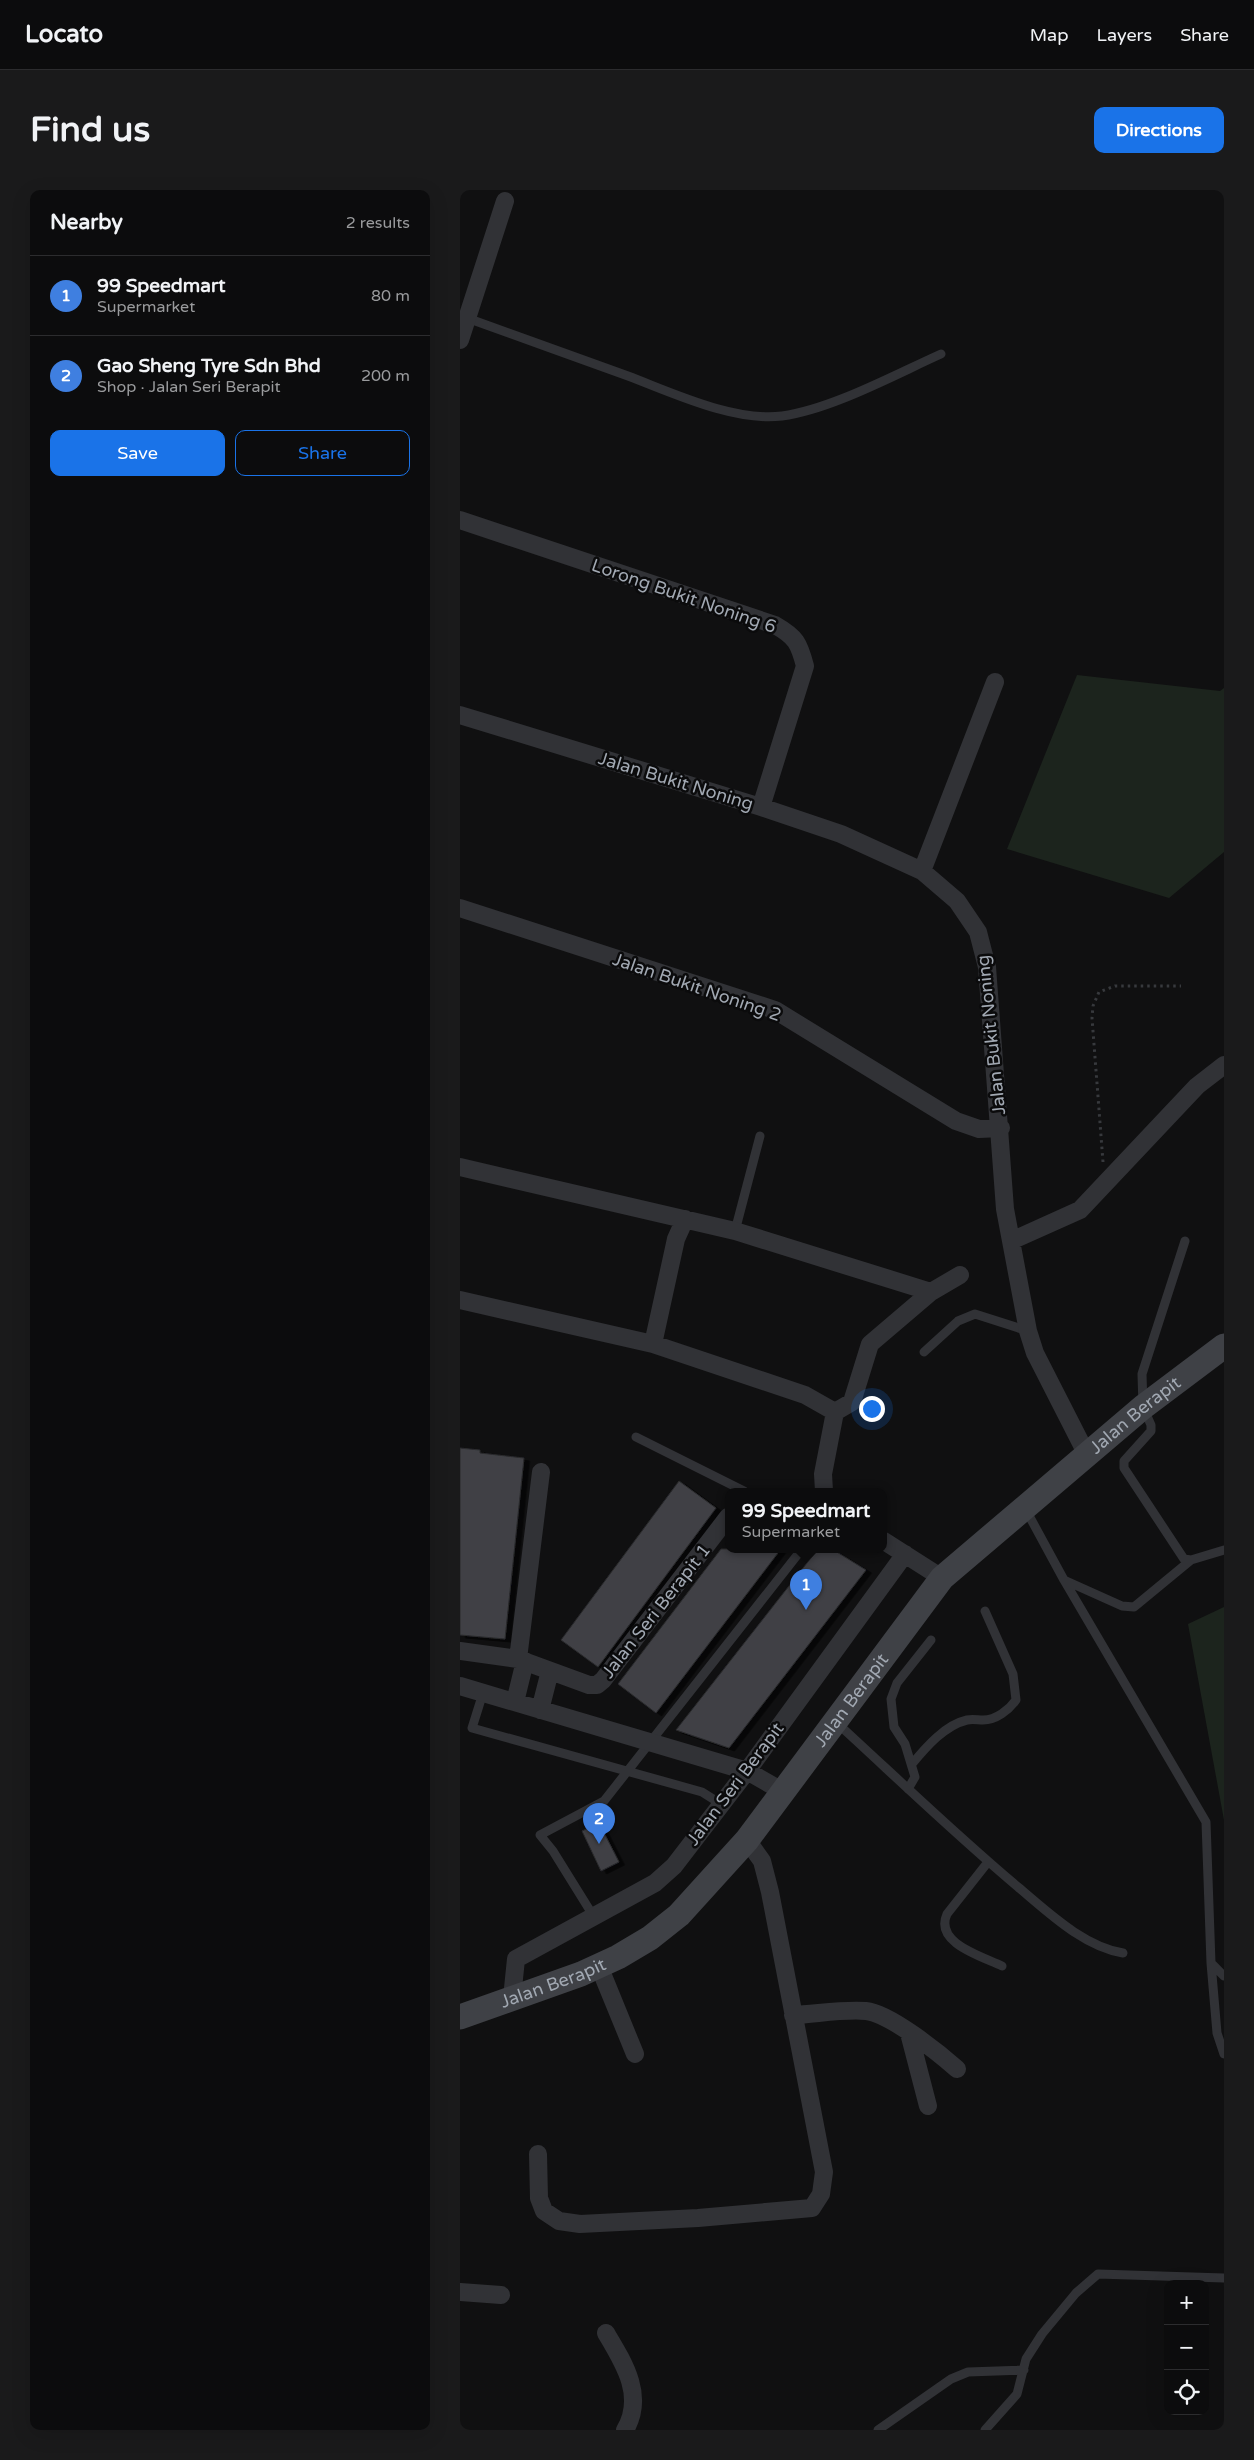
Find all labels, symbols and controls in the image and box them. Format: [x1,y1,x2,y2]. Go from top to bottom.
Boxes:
text: Locato [25,20,103,49]
text: Map [1030,24,1069,46]
text: Layers [1097,24,1152,46]
text: Share [1180,24,1229,46]
button: Directions [1094,107,1224,153]
text: Find us [30,109,150,151]
text: Nearby [50,210,123,235]
text: 2 results [346,213,410,233]
text: 99 Speedmart [97,275,226,297]
text: 1 [61,286,71,306]
text: 80 m [371,286,410,306]
text: Supermarket [97,297,195,317]
text: Gao Sheng Tyre Sdn Bhd [97,355,321,377]
text: 2 [61,366,71,386]
text: 200 m [361,366,410,386]
text: Shop · Jalan Seri Berapit [97,377,281,397]
button: Save [50,430,225,476]
button: Share [235,430,410,476]
street label: Lorong Bukit Noning 6 [589,554,779,638]
street label: Jalan Bukit Noning [596,747,756,815]
street label: Jalan Bukit Noning 2 [610,948,784,1026]
street label: Jalan Bukit Noning [972,954,1010,1116]
street label: Jalan Berapit [1085,1371,1185,1459]
your location [859,1396,885,1422]
popup [725,1488,887,1553]
text: 99 Speedmart [742,1500,870,1522]
text: Supermarket [742,1522,840,1542]
street label: Jalan Seri Berapit 1 [597,1539,715,1683]
pin: 1 [790,1569,822,1610]
street label: Jalan Berapit [809,1649,893,1751]
street label: Jalan Seri Berapit [682,1718,789,1850]
pin: 2 [583,1803,615,1844]
street label: Jalan Berapit [497,1953,609,2013]
map controls [1164,2280,1209,2415]
button: + [1164,2280,1209,2325]
button: − [1164,2325,1209,2370]
button: locate [1164,2370,1209,2415]

